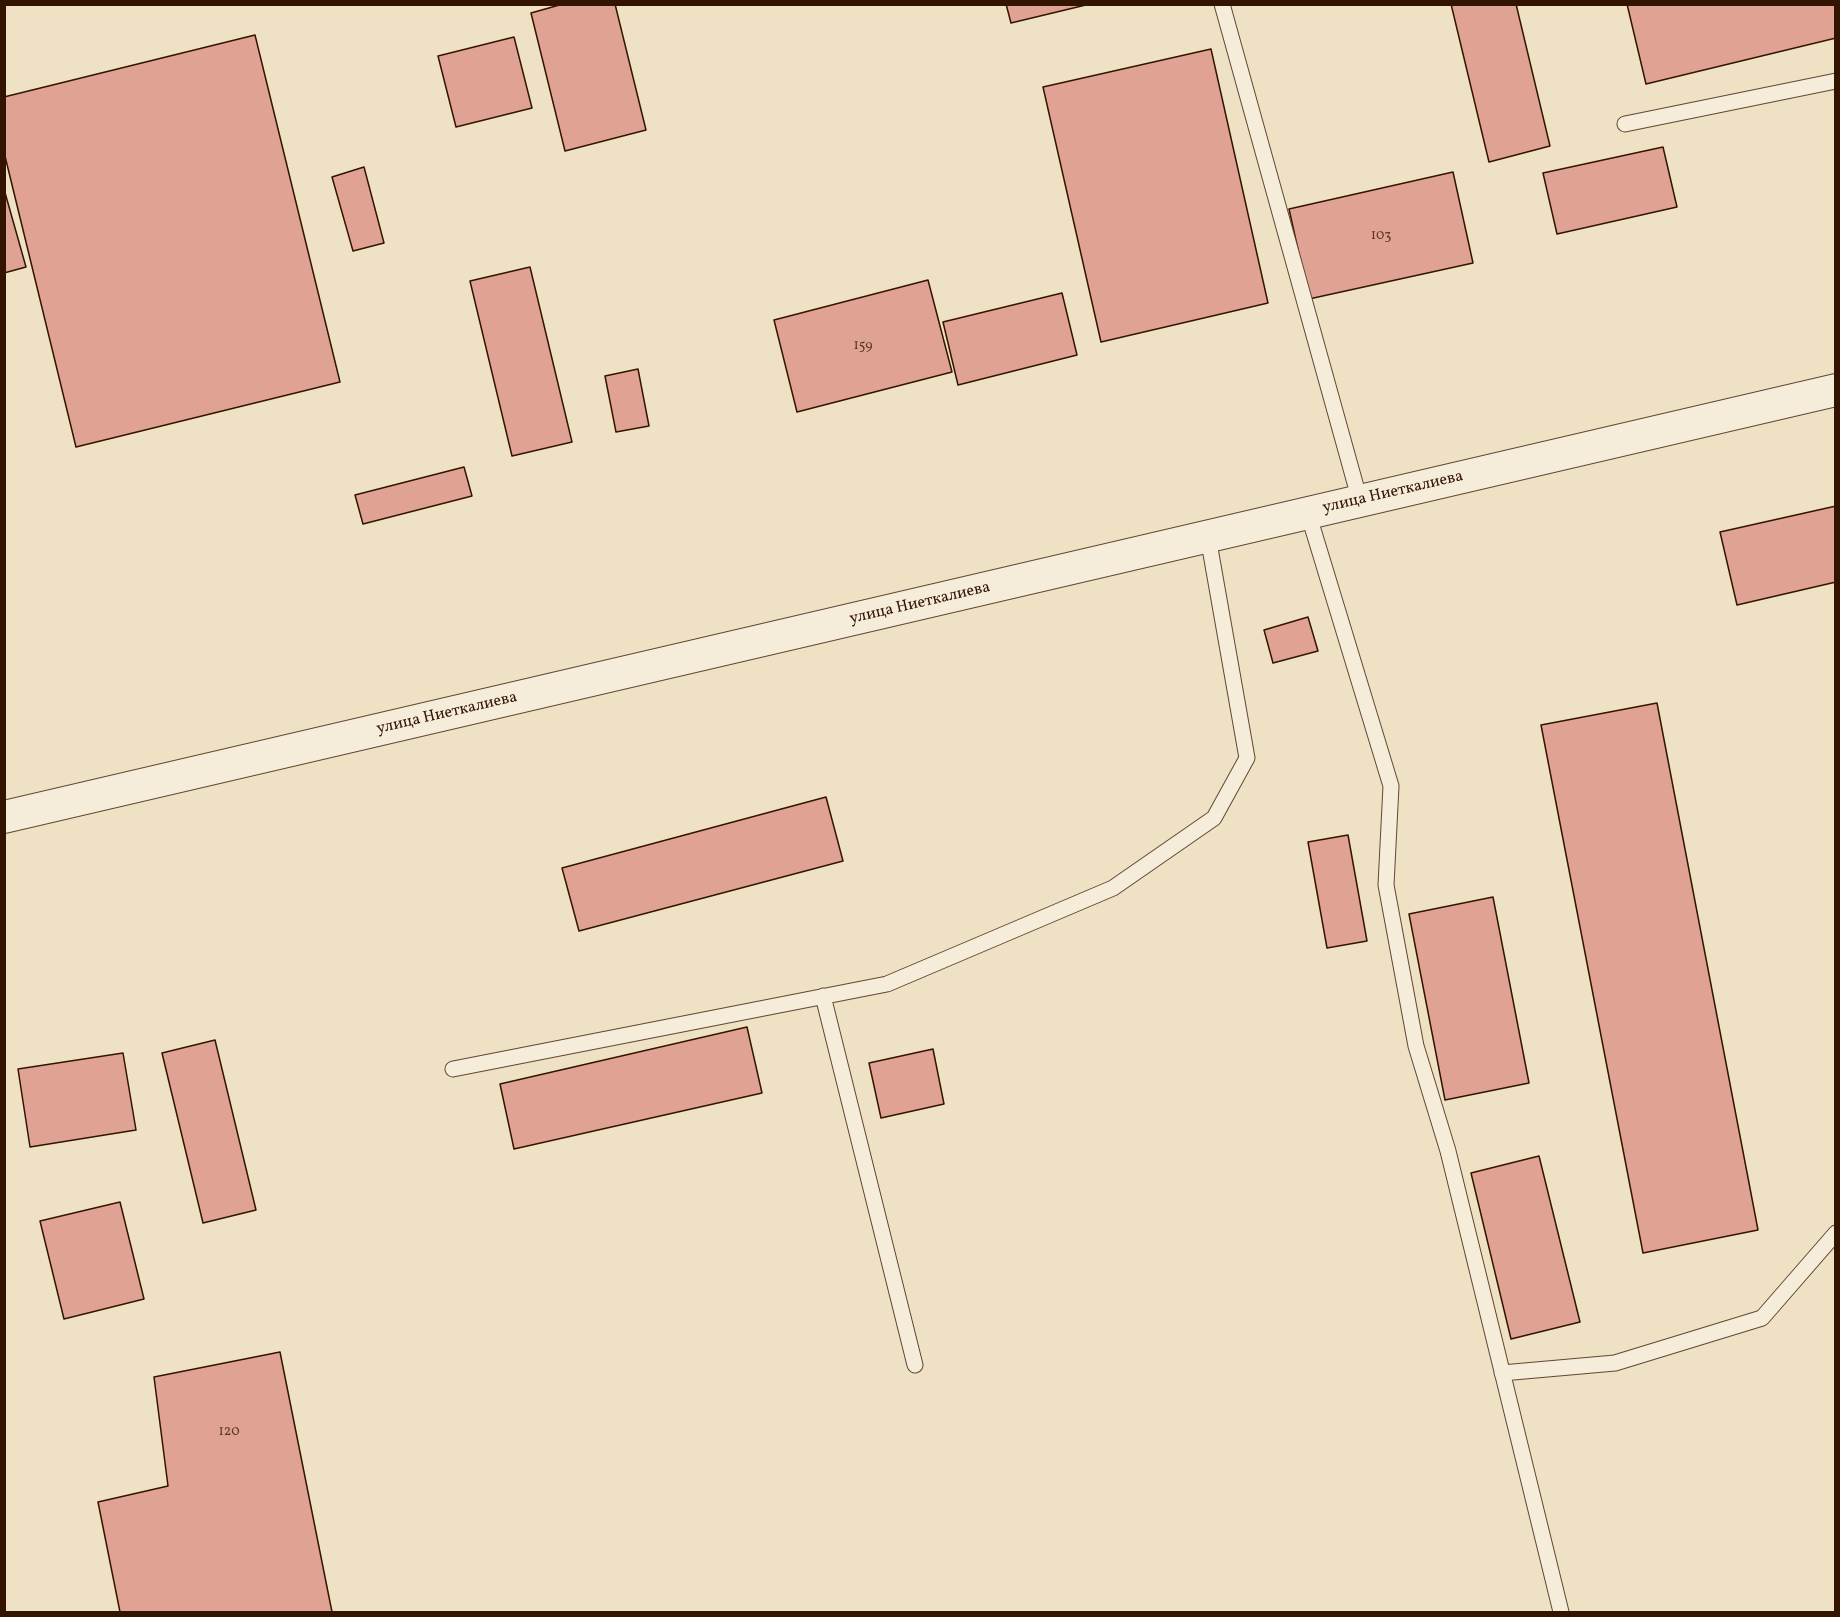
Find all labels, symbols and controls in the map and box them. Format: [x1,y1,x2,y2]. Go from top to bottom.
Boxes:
house number: 103 [1371,228,1391,244]
house number: 159 [853,338,873,354]
street label: улица Ниеткалиева [1321,467,1465,519]
street label: улица Ниеткалиева [848,578,992,630]
street label: улица Ниеткалиева [375,688,519,740]
house number: 120 [218,1424,240,1440]

